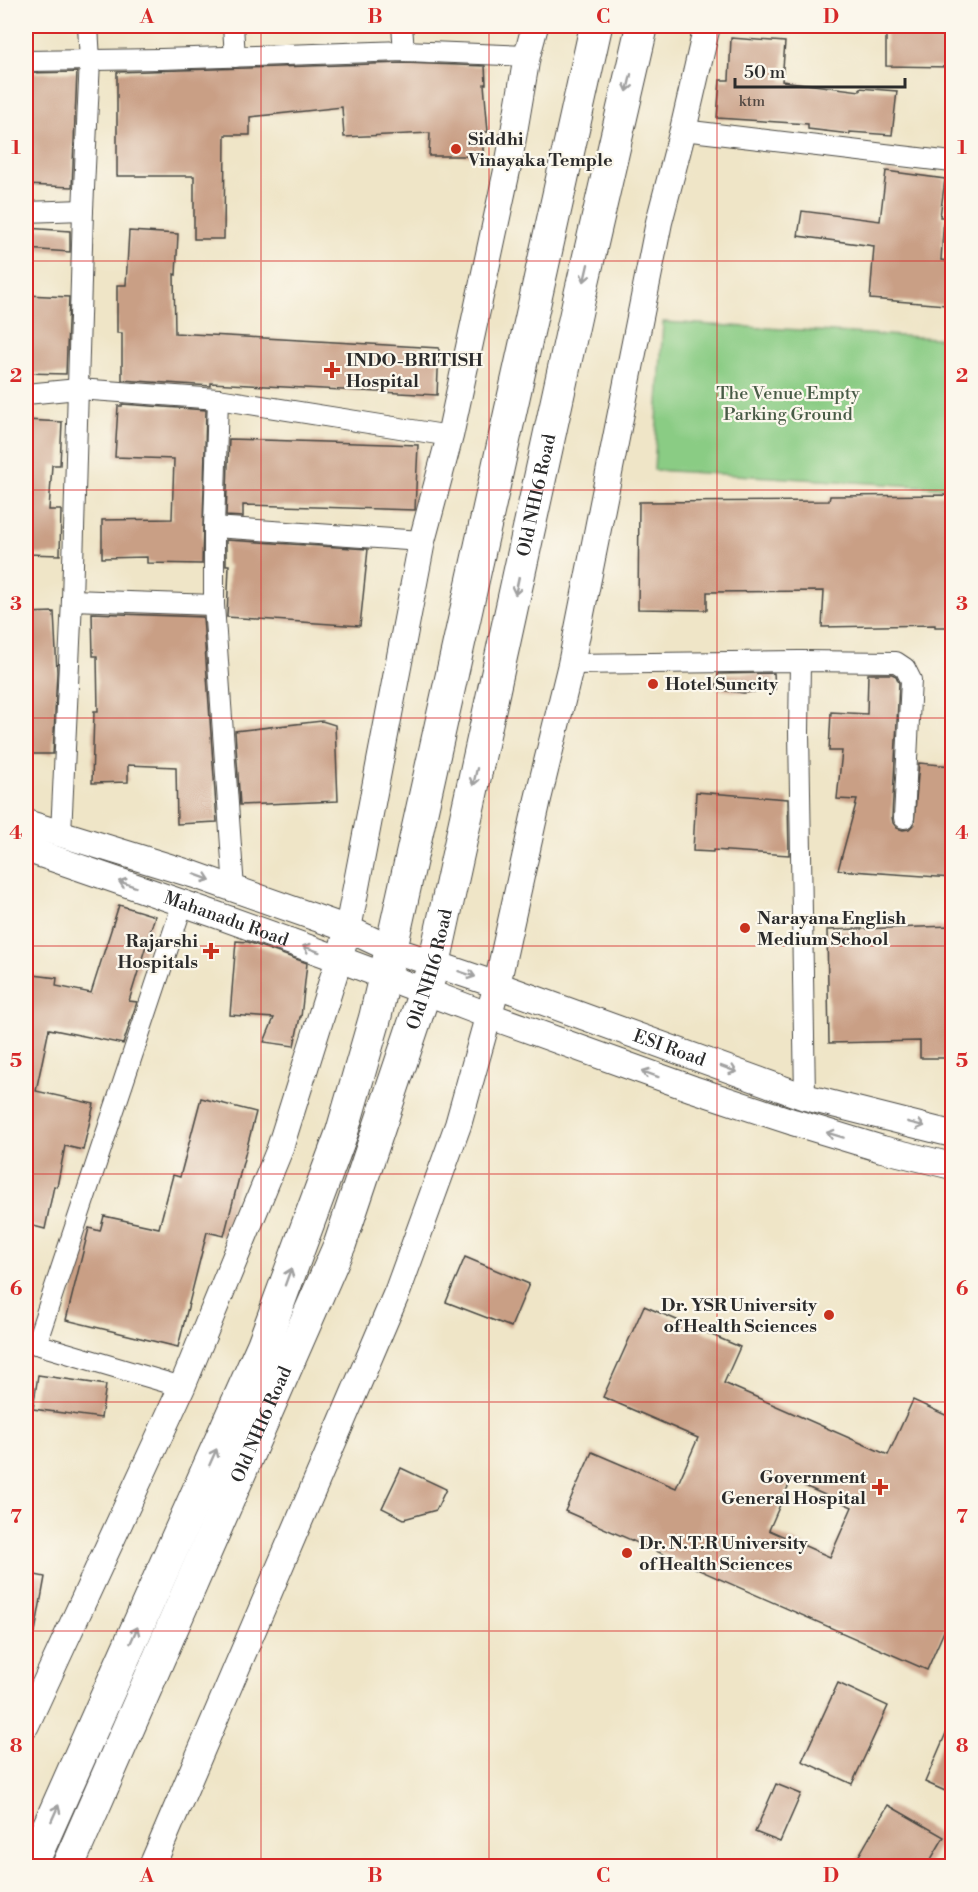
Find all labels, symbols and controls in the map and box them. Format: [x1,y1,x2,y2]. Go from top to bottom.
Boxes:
text: A [139,5,155,30]
text: B [367,5,383,30]
text: C [596,5,610,30]
text: D [823,5,839,30]
scale bar [735,51,904,89]
text: 50 m [744,61,786,84]
one-way arrow [623,73,635,92]
house number: ktm [739,92,765,111]
place label: Siddhi Vinayaka Temple [467,128,613,172]
text: 1 [11,136,21,161]
text: 1 [957,136,967,161]
marker: Siddhi Vinayaka Temple [449,142,463,156]
one-way arrow [579,263,591,282]
place label: INDO-BRITISH Hospital [346,349,483,393]
marker: INDO-BRITISH Hospital [323,361,341,379]
text: 2 [10,364,22,389]
text: 2 [956,364,968,389]
park label: The Venue Empty Parking Ground [716,382,860,426]
street label: Old NH16 Road [512,431,561,559]
one-way arrow [511,576,522,596]
text: 3 [10,592,22,617]
text: 3 [956,592,968,617]
place label: Hotel Suncity [665,673,779,696]
marker: Hotel Suncity [646,677,660,691]
one-way arrow [469,767,481,786]
text: 4 [9,821,23,846]
text: 4 [955,821,969,846]
one-way arrow [192,873,211,884]
one-way arrow [118,877,137,888]
street label: Mahanadu Road [161,886,292,952]
street label: Old NH16 Road [402,906,458,1033]
place label: Narayana English Medium School [757,907,906,951]
marker: Narayana English Medium School [738,921,752,935]
place label: Rajarshi Hospitals [117,930,198,974]
marker: Rajarshi Hospitals [202,942,220,960]
one-way arrow [302,942,321,953]
one-way arrow [457,970,476,981]
street label: ESI Road [630,1025,709,1072]
text: 5 [10,1049,22,1074]
text: 5 [956,1049,968,1074]
one-way arrow [719,1065,738,1076]
one-way arrow [641,1067,660,1078]
one-way arrow [906,1119,925,1131]
one-way arrow [826,1129,845,1140]
one-way arrow [284,1268,295,1287]
text: 6 [10,1277,23,1302]
text: 6 [956,1277,969,1302]
place label: Dr. YSR University of Health Sciences [661,1294,818,1338]
marker: Dr. YSR University of Health Sciences [822,1308,836,1322]
street label: Old NH16 Road [226,1362,297,1486]
one-way arrow [208,1448,219,1466]
place label: Government General Hospital [721,1466,867,1510]
marker: Government General Hospital [871,1478,889,1496]
text: 7 [10,1505,22,1530]
text: 7 [956,1505,968,1530]
place label: Dr. N.T.R University of Health Sciences [639,1532,809,1576]
marker: Dr. N.T.R University of Health Sciences [620,1546,634,1560]
one-way arrow [128,1626,140,1644]
text: 8 [10,1734,23,1759]
text: 8 [956,1734,969,1759]
one-way arrow [50,1804,61,1822]
text: A [139,1864,155,1889]
text: B [367,1864,383,1889]
text: C [596,1864,610,1889]
text: D [823,1864,839,1889]

